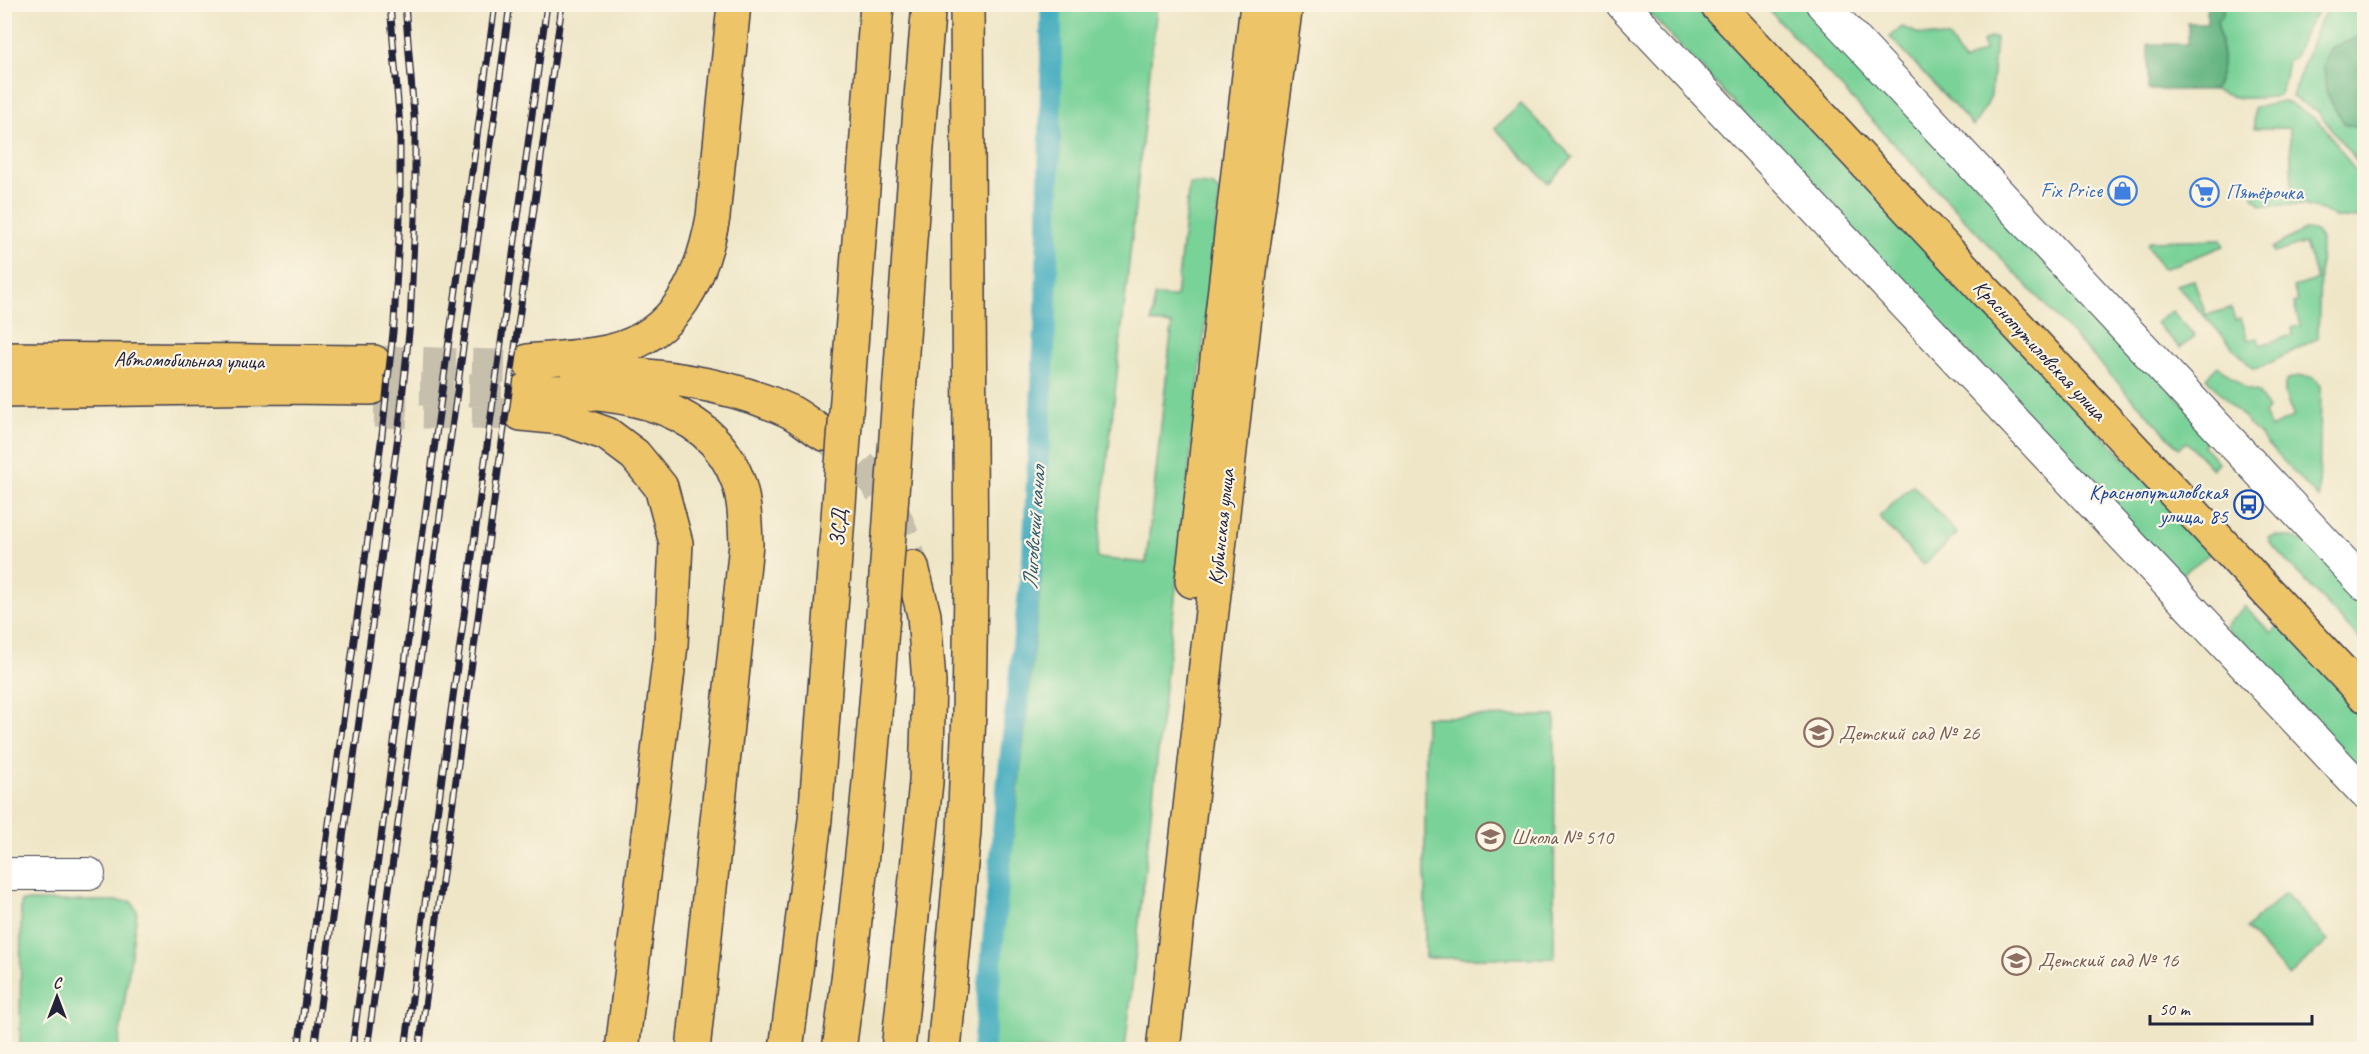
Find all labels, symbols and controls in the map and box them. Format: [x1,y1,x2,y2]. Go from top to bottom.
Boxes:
shop icon: Fix Price [2107,174,2139,206]
supermarket icon: Пятёрочка [2189,176,2221,208]
place label: Fix Price [2040,177,2103,203]
place label: Пятёрочка [2226,179,2305,205]
street label: Краснопутиловская улица [1968,274,2113,427]
street label: Автомобильная улица [114,346,266,374]
water label: Лиговский канал [1016,462,1053,590]
street label: Кубинская улица [1202,466,1240,586]
place label: Краснопутиловская улица, 85 [2089,479,2230,529]
bus stop icon: Краснопутиловская улица, 85 [2233,488,2265,520]
street label: ЗСД [824,507,852,548]
school or university icon: Детский сад № 26 [1802,717,1834,749]
place label: Детский сад № 26 [1839,720,1980,746]
school or university icon: Школа № 510 [1474,821,1506,853]
place label: Школа № 510 [1511,824,1615,850]
school or university icon: Детский сад № 16 [2001,944,2033,976]
place label: Детский сад № 16 [2038,947,2179,973]
north arrow [27,967,87,1027]
text: С [53,973,63,993]
scale bar [2150,988,2312,1026]
text: 50 m [2159,998,2192,1020]

